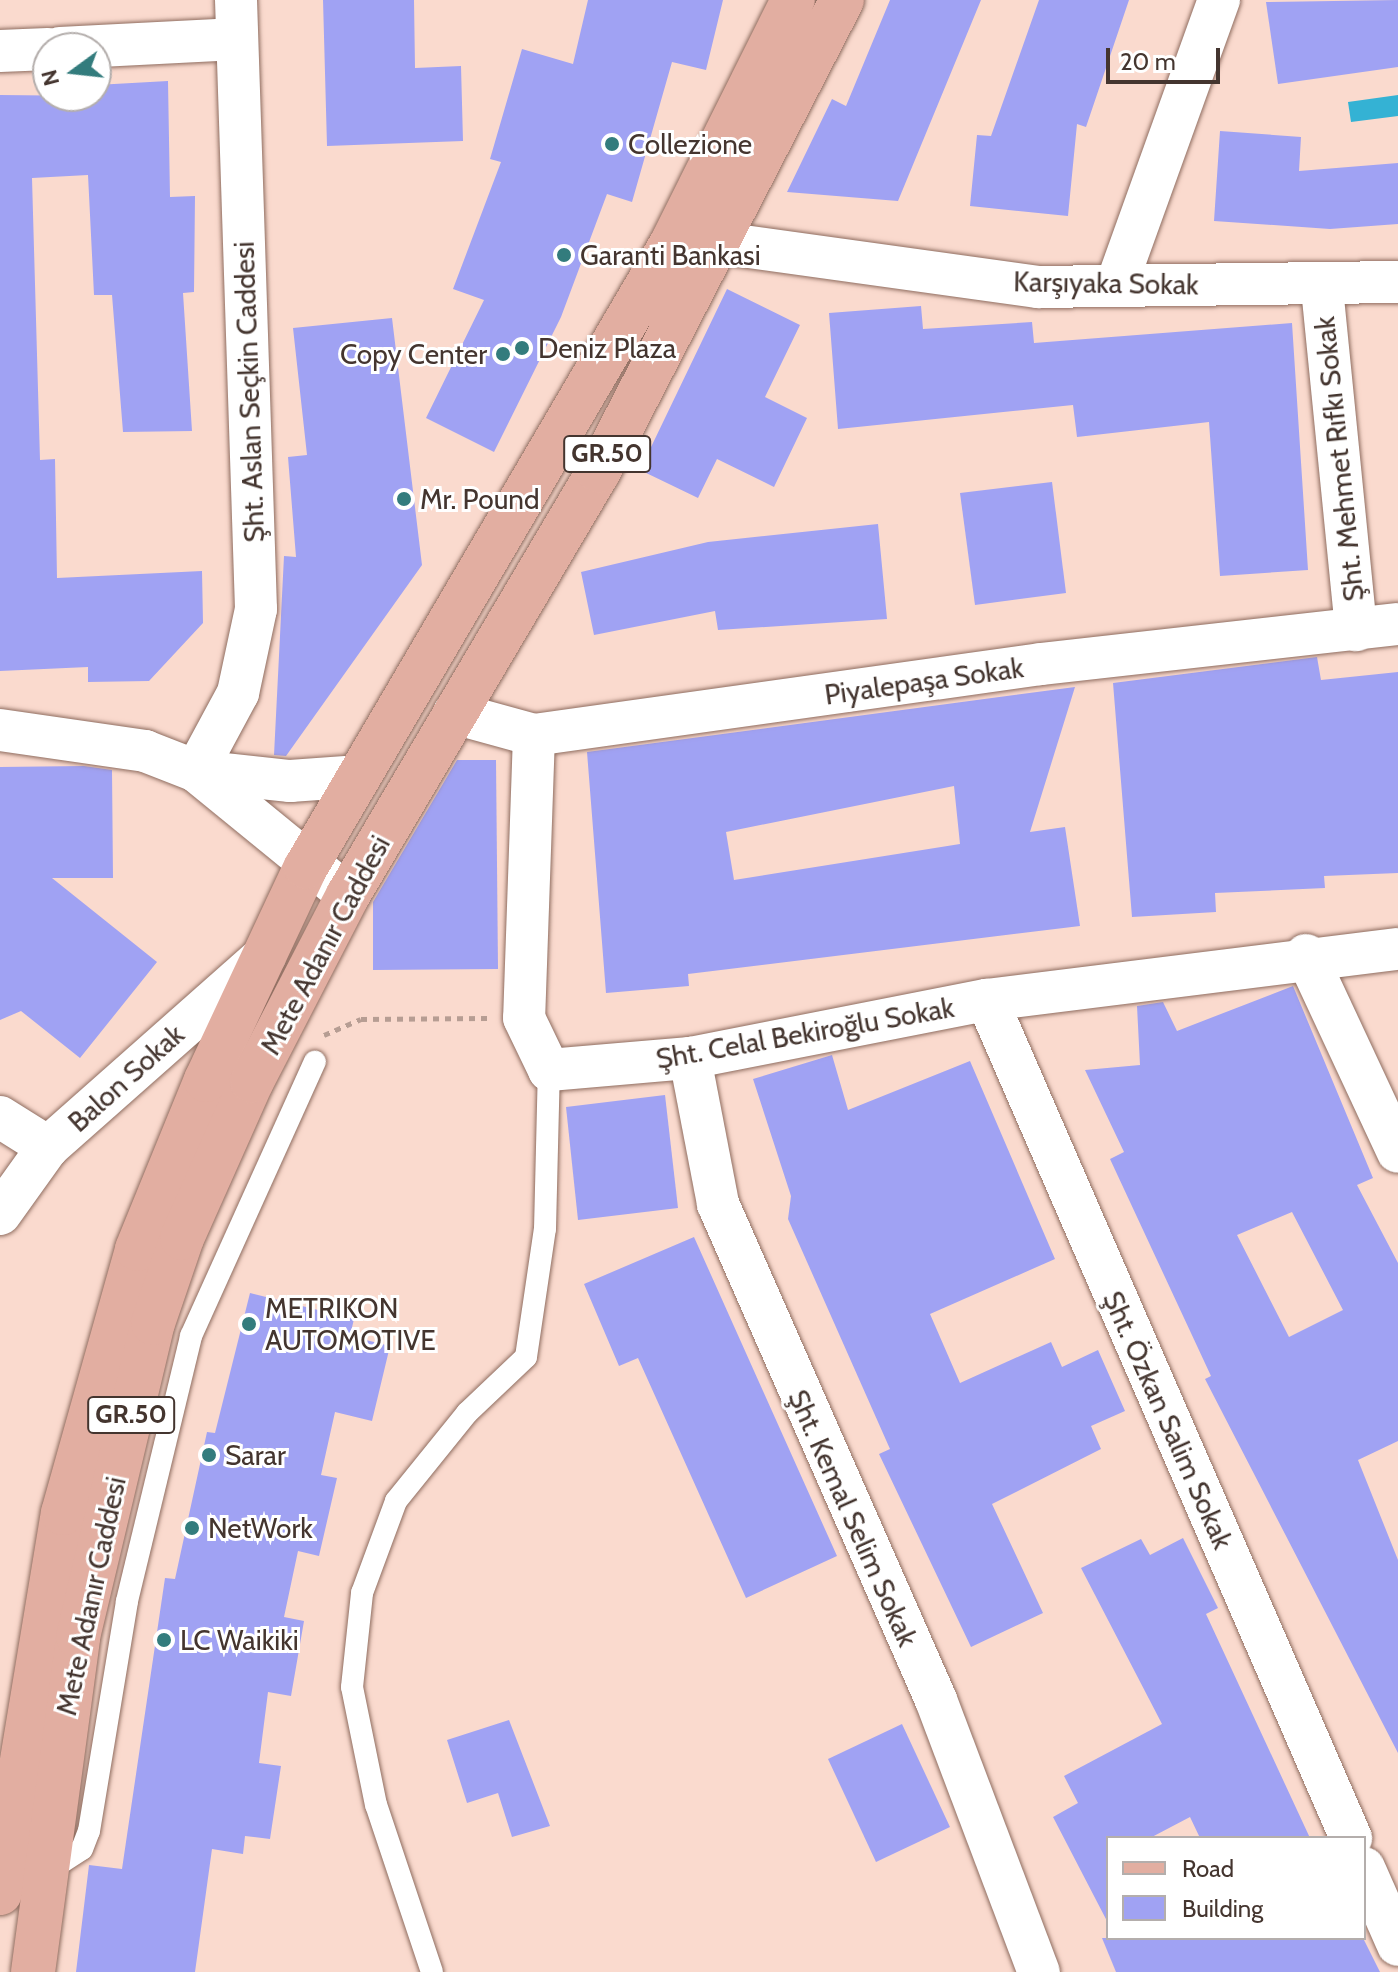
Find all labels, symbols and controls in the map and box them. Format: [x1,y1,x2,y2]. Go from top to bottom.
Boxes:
north arrow [32,32,112,112]
scale bar [1110,32,1224,82]
text: 20 m [1120,47,1176,76]
text: N [35,67,65,89]
place label: Collezione [628,127,752,161]
marker: Collezione [603,135,621,153]
place label: Garanti Bankasi [580,238,761,272]
street label: Şht. Aslan Seçkin Caddesi [227,241,271,543]
marker: Garanti Bankasi [555,246,573,264]
street label: Karşıyaka Sokak [1013,265,1199,301]
street label: Şht. Mehmet Rıfkı Sokak [1307,315,1371,603]
place label: Deniz Plaza [538,331,676,365]
place label: Copy Center [340,337,487,371]
marker: Deniz Plaza [513,339,531,357]
marker: Copy Center [494,345,512,363]
road number: GR.50 [563,432,651,476]
place label: Mr. Pound [420,482,540,516]
marker: Mr. Pound [395,490,413,508]
street label: Piyalepaşa Sokak [822,650,1026,712]
street label: Mete Adanır Caddesi [253,830,397,1060]
street label: Şht. Celal Bekiroğlu Sokak [653,990,957,1076]
street label: Balon Sokak [61,1017,191,1139]
street label: Şht. Özkan Salim Sokak [1096,1286,1240,1554]
place label: METRIKON AUTOMOTIVE [265,1291,436,1357]
marker: METRIKON AUTOMOTIVE [240,1315,258,1333]
street label: Şht. Kemal Selim Sokak [781,1385,925,1651]
road number: GR.50 [87,1393,175,1437]
place label: Sarar [225,1438,286,1472]
marker: Sarar [200,1446,218,1464]
street label: Mete Adanır Caddesi [49,1474,133,1718]
place label: NetWork [208,1511,313,1545]
marker: NetWork [183,1519,201,1537]
place label: LC Waikiki [180,1623,299,1657]
marker: LC Waikiki [155,1631,173,1649]
legend [1106,1836,1366,1940]
text: Road [1182,1854,1234,1883]
text: Building [1182,1894,1263,1923]

